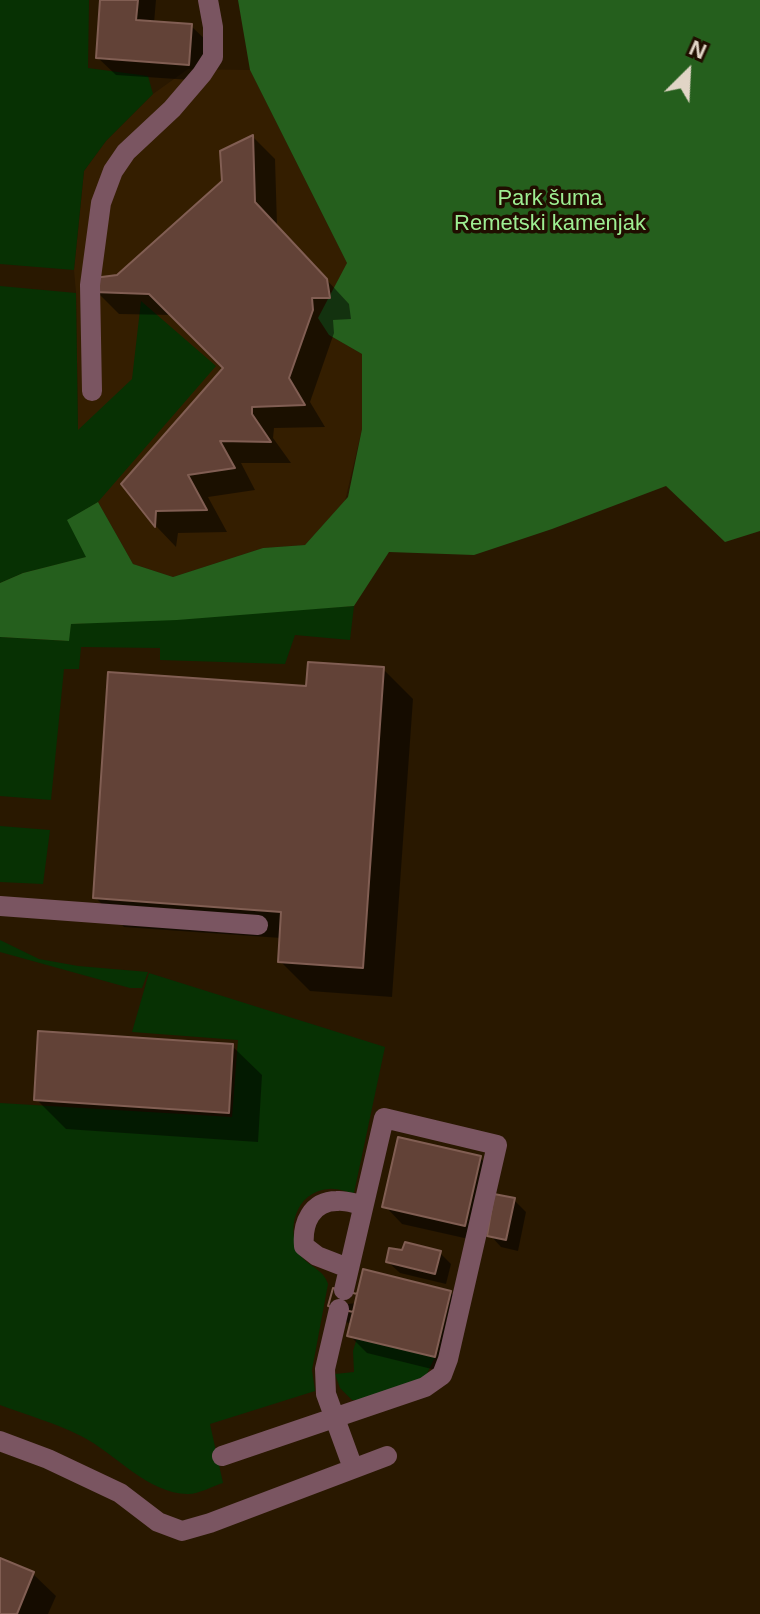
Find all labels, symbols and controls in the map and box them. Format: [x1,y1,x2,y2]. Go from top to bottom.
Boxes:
north arrow [648,32,728,112]
text: N [686,35,710,64]
park label: Park šuma Remetski kamenjak [454,186,646,238]

